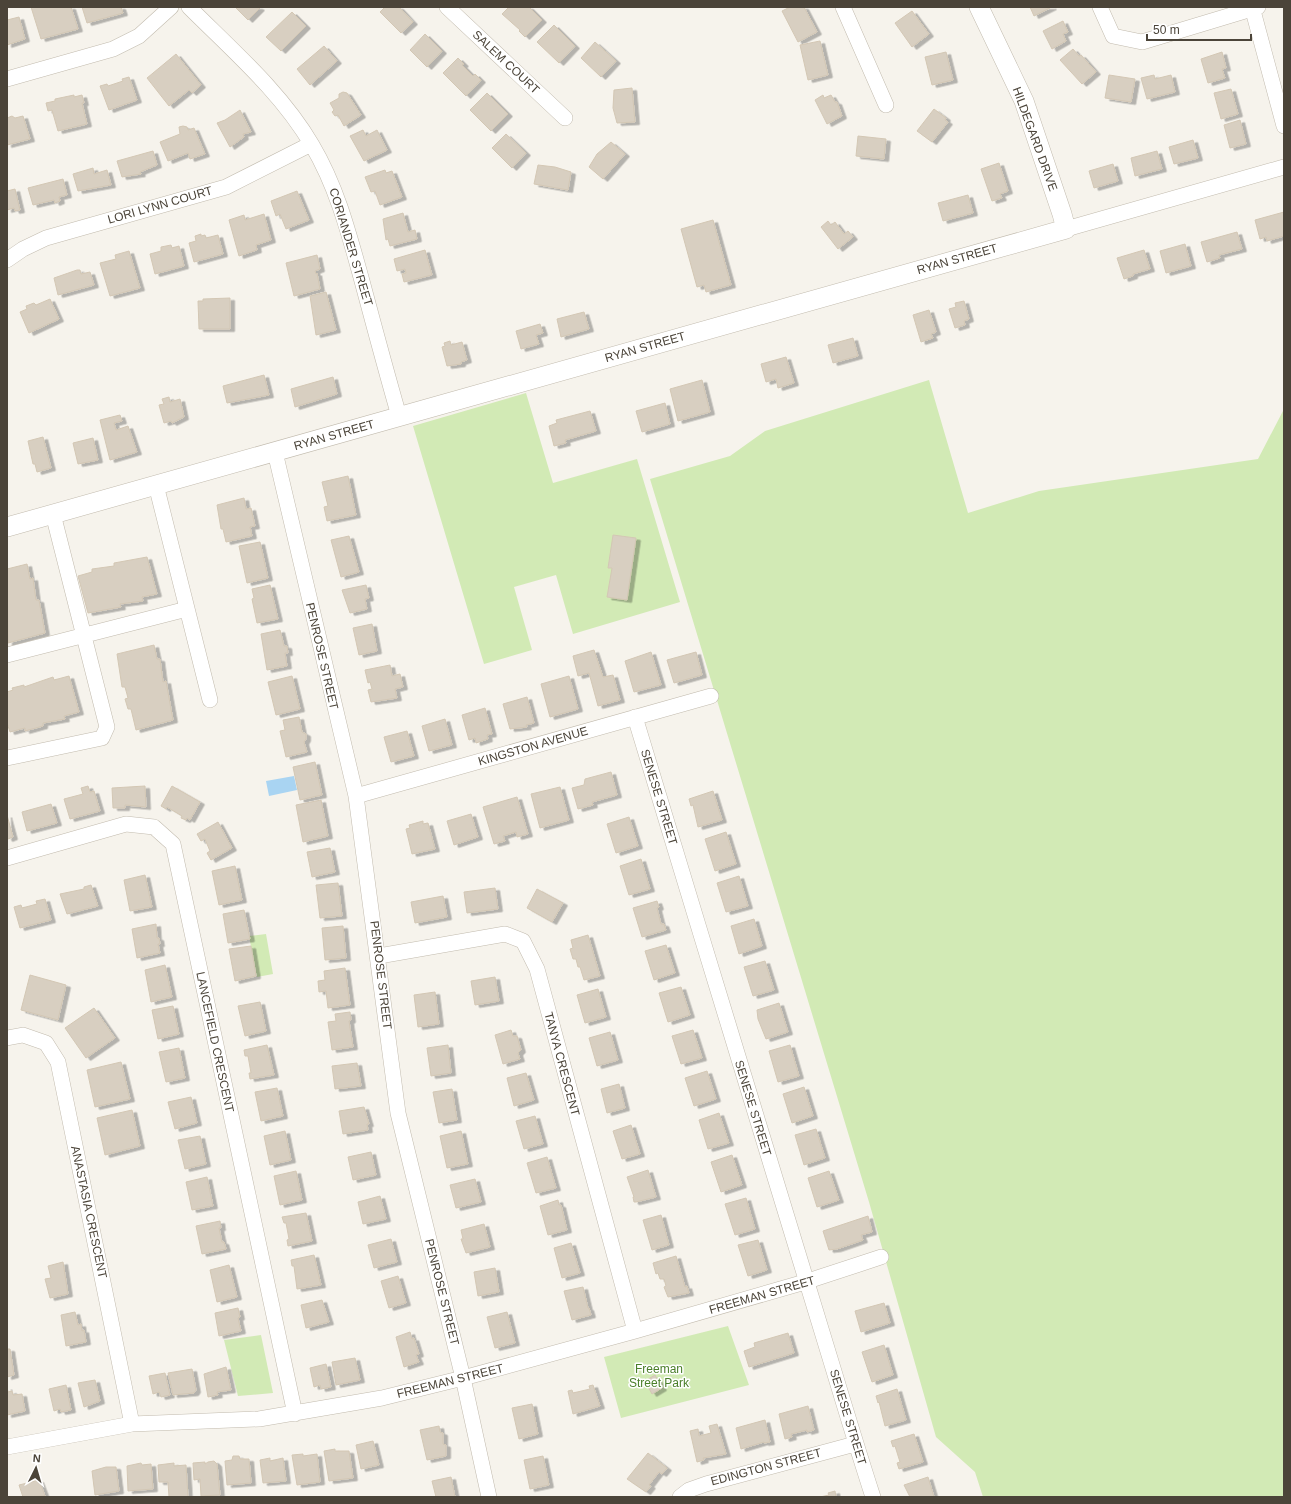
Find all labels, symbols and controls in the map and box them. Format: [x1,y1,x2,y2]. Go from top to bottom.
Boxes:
scale bar [1147,16,1251,42]
text: 50 m [1153,23,1180,37]
street label: SALEM COURT [470,27,543,97]
street label: HILDEGARD DRIVE [1010,85,1060,193]
street label: LORI LYNN COURT [106,183,215,227]
street label: CORIANDER STREET [326,186,376,308]
street label: RYAN STREET [915,241,999,277]
street label: RYAN STREET [603,329,687,365]
street label: RYAN STREET [292,417,376,453]
street label: PENROSE STREET [303,601,341,711]
street label: KINGSTON AVENUE [476,724,590,768]
street label: SENESE STREET [638,747,680,847]
street label: PENROSE STREET [367,920,395,1031]
street label: LANCEFIELD CRESCENT [193,970,237,1114]
street label: TANYA CRESCENT [541,1011,583,1118]
street label: SENESE STREET [732,1058,774,1158]
street label: ANASTASIA CRESCENT [68,1144,110,1280]
street label: PENROSE STREET [422,1237,462,1347]
street label: FREEMAN STREET [708,1273,817,1317]
street label: FREEMAN STREET [395,1361,505,1401]
park label: Freeman Street Park [629,1362,690,1390]
street label: SENESE STREET [827,1367,869,1467]
street label: EDINGTON STREET [709,1445,823,1488]
north arrow [16,1448,56,1488]
text: N [32,1452,41,1464]

